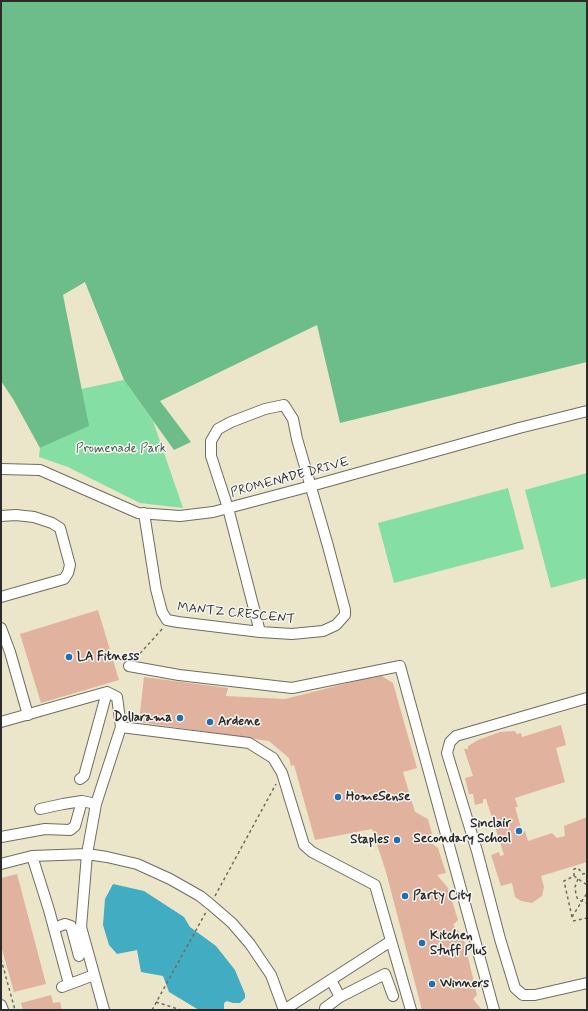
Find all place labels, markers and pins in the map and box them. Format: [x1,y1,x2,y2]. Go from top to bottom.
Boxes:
place label: LA Fitness [77,649,139,665]
marker: LA Fitness [64,652,74,662]
place label: Dollarama [113,710,172,726]
marker: Dollarama [175,713,185,723]
place label: Ardene [218,714,260,730]
marker: Ardene [205,717,215,727]
place label: HomeSense [346,789,410,805]
marker: HomeSense [333,792,343,802]
place label: Sinclair Secondary School [414,816,511,847]
marker: Sinclair Secondary School [514,826,524,836]
place label: Staples [350,832,389,848]
marker: Staples [392,835,402,845]
place label: Party City [413,888,471,904]
marker: Party City [400,891,410,901]
place label: Kitchen Stuff Plus [430,928,487,959]
marker: Kitchen Stuff Plus [417,938,427,948]
place label: Winners [440,976,489,992]
marker: Winners [427,979,437,989]

